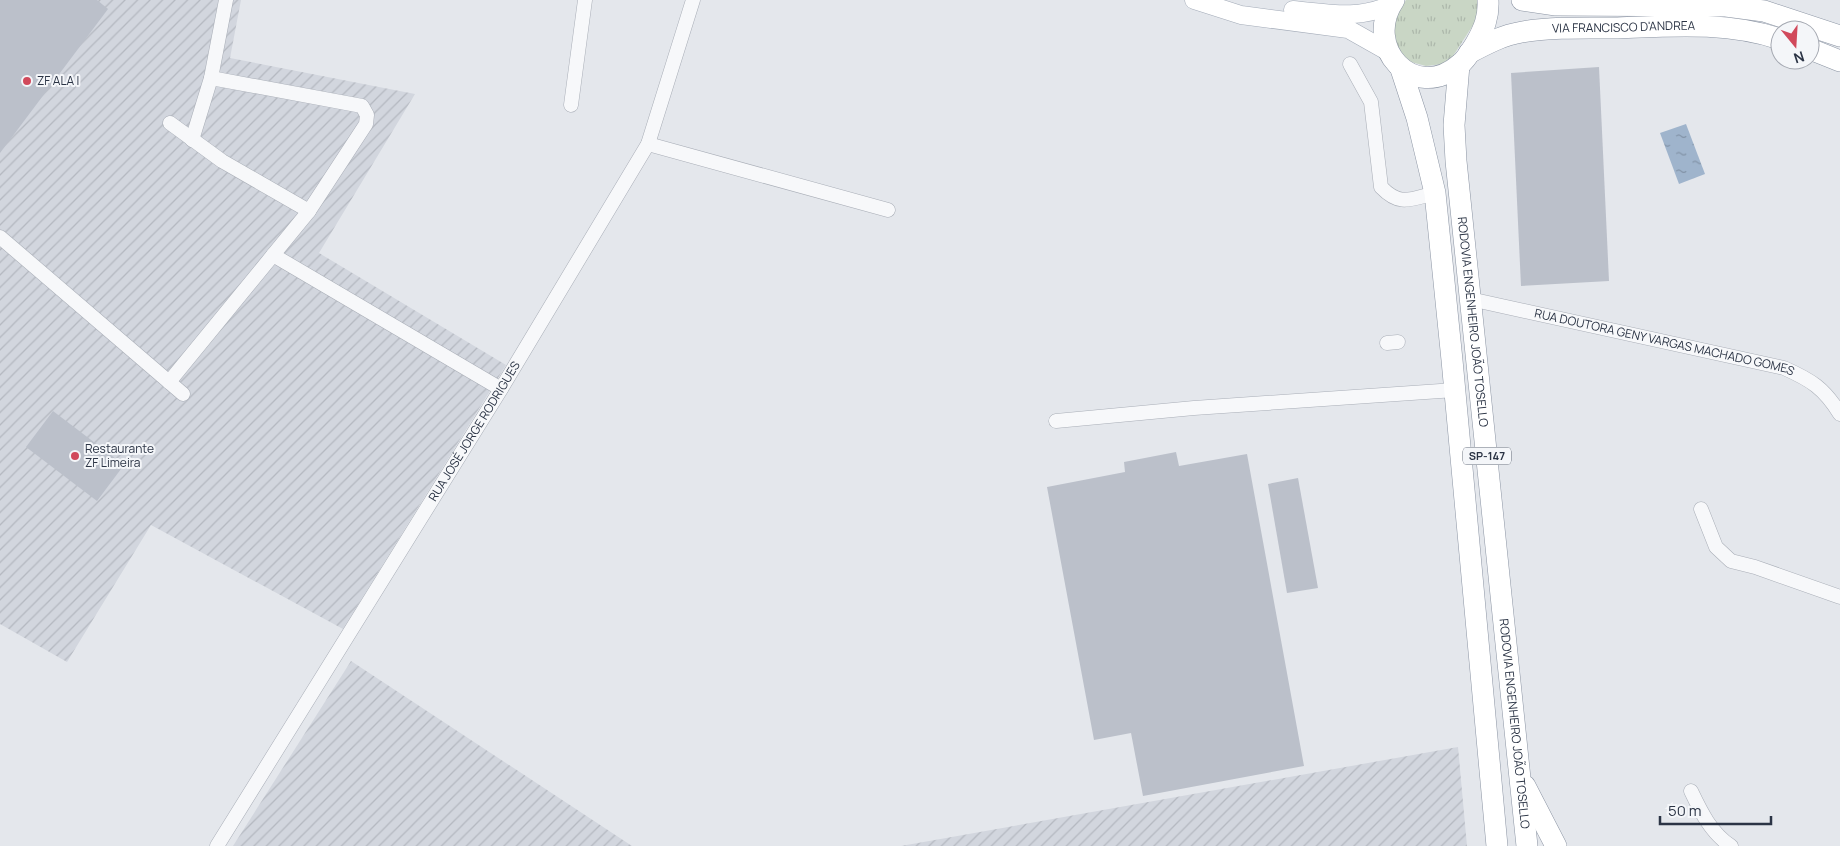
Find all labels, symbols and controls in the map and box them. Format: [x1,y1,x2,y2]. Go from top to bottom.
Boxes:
street label: VIA FRANCISCO D'ANDREA [1552,17,1696,37]
north arrow [1770,20,1820,70]
text: N [1791,47,1807,68]
place label: ZF ALA I [37,72,79,89]
marker: ZF ALA I [21,75,33,87]
street label: RODOVIA ENGENHEIRO JOÃO TOSELLO [1454,216,1493,428]
street label: RUA DOUTORA GENY VARGAS MACHADO GOMES [1533,304,1797,380]
street label: RUA JOSÉ JORGE RODRIGUES [424,358,524,504]
place label: Restaurante ZF Limeira [85,440,154,471]
road number: SP-147 [1463,448,1511,464]
marker: Restaurante ZF Limeira [69,450,81,462]
street label: RODOVIA ENGENHEIRO JOÃO TOSELLO [1495,618,1534,830]
scale bar [1660,794,1771,826]
text: 50 m [1668,800,1702,821]

